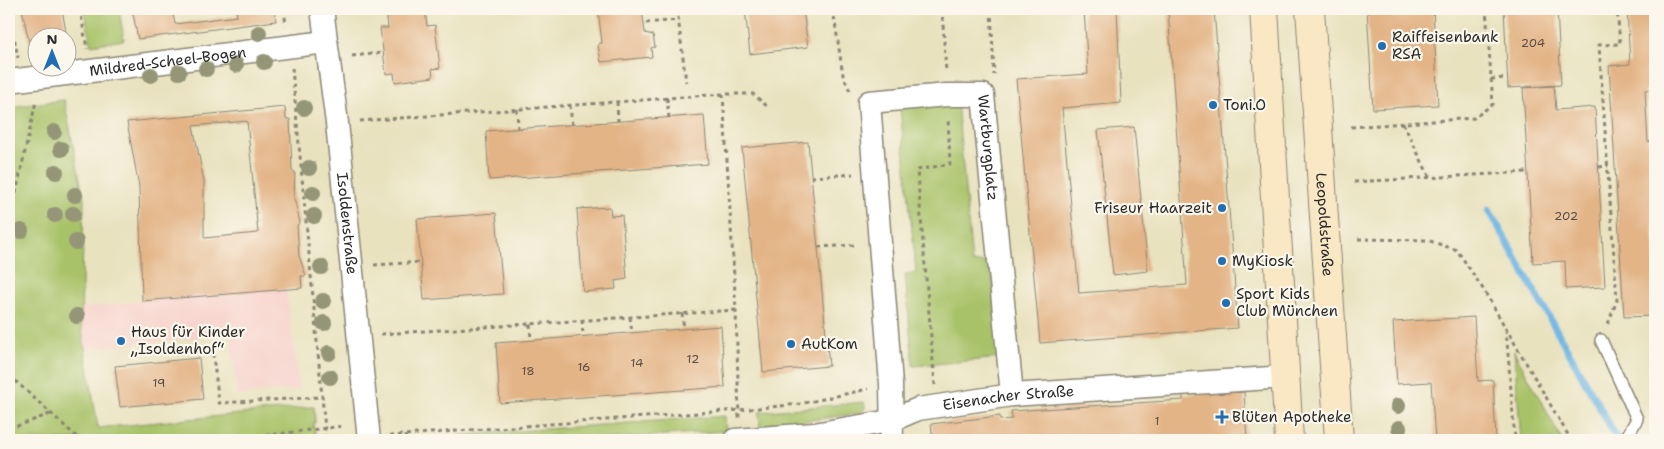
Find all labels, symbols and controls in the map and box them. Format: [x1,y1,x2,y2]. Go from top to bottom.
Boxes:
place label: Raiffeisenbank RSA [1392,27,1499,64]
north arrow [28,28,78,78]
text: N [46,30,58,48]
house number: 204 [1521,35,1545,51]
marker: Raiffeisenbank RSA [1376,40,1388,52]
street label: Mildred-Scheel-Bogen [88,42,247,81]
street label: Wartburgplatz [973,94,1003,202]
place label: Toni.O [1223,95,1266,115]
marker: Toni.O [1207,99,1219,111]
street label: Isoldenstraße [332,171,362,276]
street label: Leopoldstraße [1311,172,1338,277]
place label: Friseur Haarzeit [1094,198,1212,218]
marker: Friseur Haarzeit [1216,202,1228,214]
house number: 202 [1554,208,1578,224]
place label: MyKiosk [1232,251,1293,271]
marker: MyKiosk [1216,255,1228,267]
place label: Sport Kids Club München [1236,284,1338,321]
marker: Sport Kids Club München [1220,297,1232,309]
place label: Haus für Kinder „Isoldenhof“ [130,322,245,359]
place label: AutKom [801,334,858,354]
marker: Haus für Kinder „Isoldenhof“ [115,335,127,347]
marker: AutKom [785,338,797,350]
house number: 12 [687,351,699,367]
house number: 14 [631,355,643,371]
house number: 16 [577,359,591,375]
house number: 18 [521,363,535,379]
house number: 19 [153,375,165,391]
street label: Eisenacher Straße [941,381,1075,415]
place label: Blüten Apotheke [1232,407,1352,427]
marker: Blüten Apotheke [1216,411,1228,423]
house number: 1 [1154,413,1160,429]

